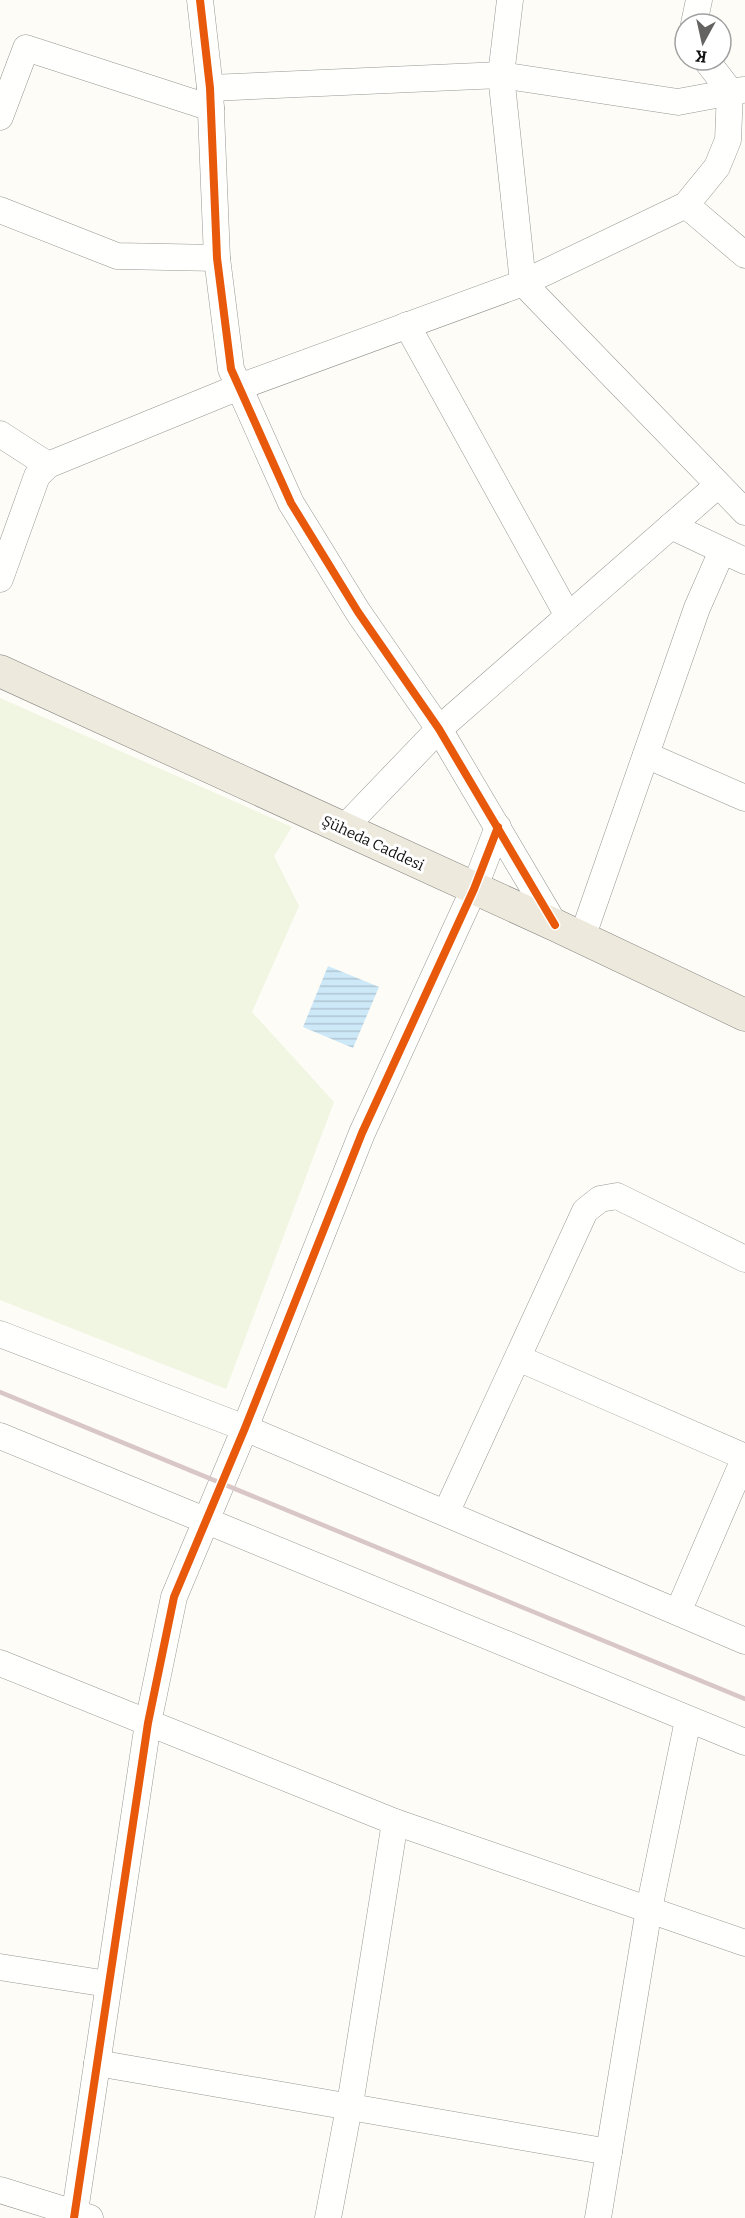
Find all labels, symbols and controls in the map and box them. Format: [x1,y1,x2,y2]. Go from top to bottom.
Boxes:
north arrow [673,12,733,72]
text: K [693,46,708,67]
street label: Şüheda Caddesi [319,811,427,875]

